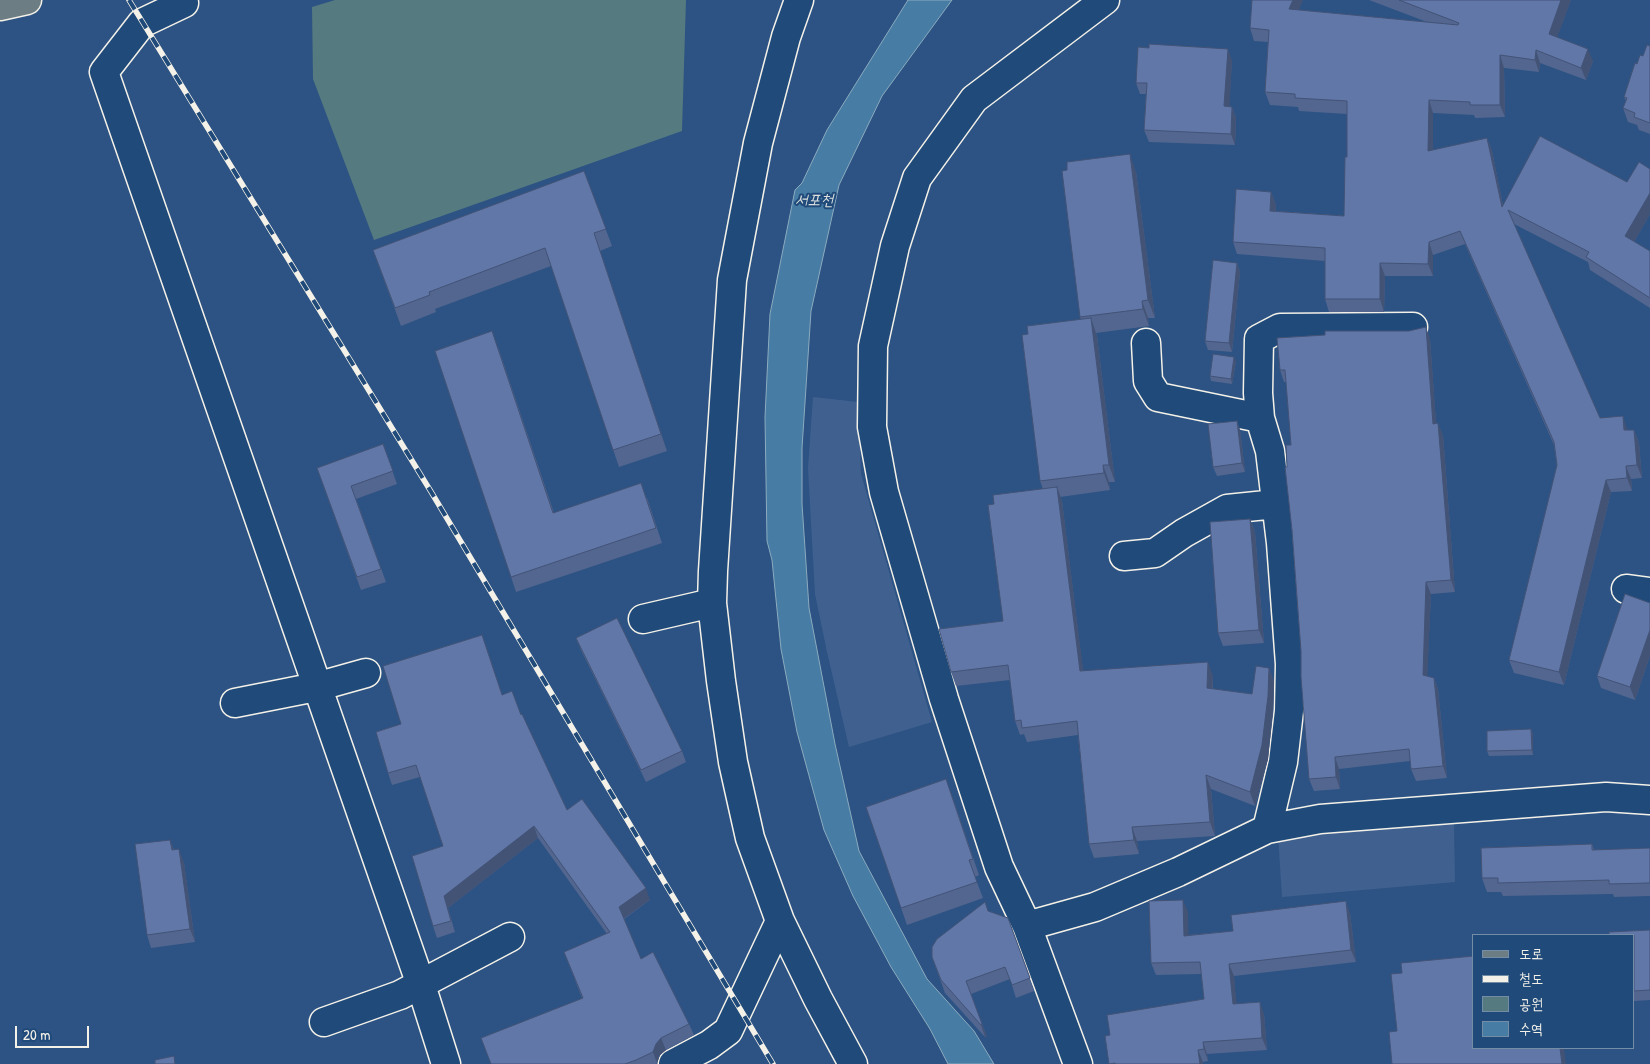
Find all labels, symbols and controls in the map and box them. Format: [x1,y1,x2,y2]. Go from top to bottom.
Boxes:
water label: 서포천 [795,191,833,211]
legend [1472,934,1635,1049]
text: 도로 [1519,943,1543,964]
text: 철도 [1519,968,1543,989]
text: 공원 [1519,993,1543,1014]
scale bar [18,1016,91,1048]
text: 수역 [1519,1018,1543,1039]
text: 20 m [23,1024,50,1045]

